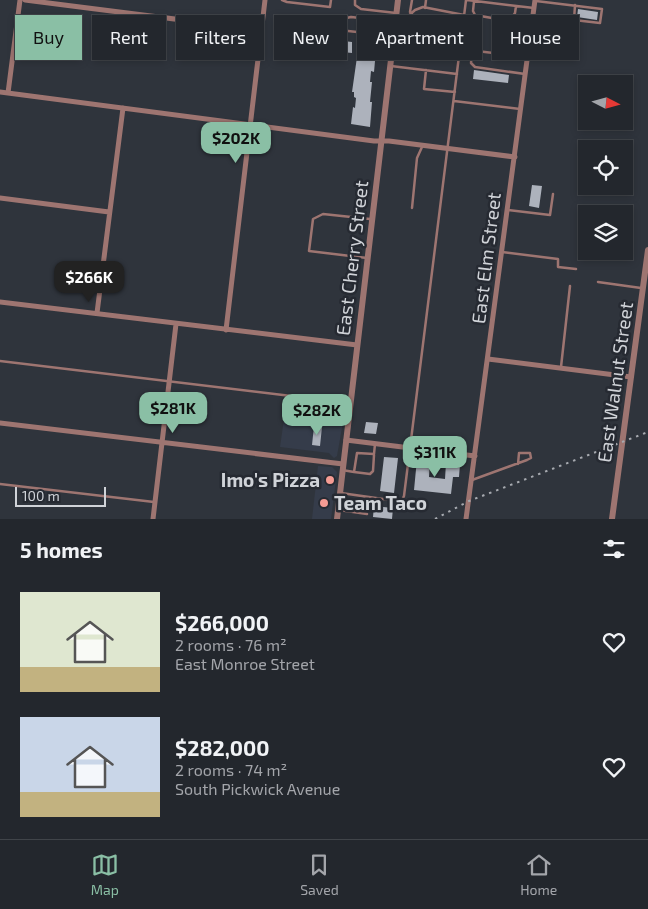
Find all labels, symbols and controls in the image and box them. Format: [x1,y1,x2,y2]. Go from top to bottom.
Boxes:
chip: Buy [15,15,82,60]
chip: Rent [92,15,166,60]
chip: Filters [176,15,264,60]
chip: New [274,15,347,60]
chip: Apartment [357,15,482,60]
chip: House [492,15,579,60]
north arrow [578,75,632,130]
map controls [578,75,633,260]
pin: $202K [201,121,271,164]
text: $202K [212,128,260,147]
button: locate [578,140,633,195]
street label: East Cherry Street [331,179,372,337]
street label: East Elm Street [466,191,505,325]
button: layers [578,205,633,260]
pin: $266K [54,260,124,303]
text: $266K [65,267,113,286]
street label: East Walnut Street [592,300,637,464]
pin: $281K [138,392,208,434]
pin: $282K [282,394,352,436]
text: $281K [150,398,196,417]
text: $282K [293,400,341,419]
pin: $311K [400,436,470,478]
text: $311K [414,442,456,461]
place label: Imo's Pizza [221,468,320,491]
marker: Imo's Pizza [324,474,336,486]
scale bar [15,484,106,507]
text: 100 m [22,487,60,504]
place label: Team Taco [334,491,427,514]
marker: Team Taco [318,497,330,509]
icon: filters [600,535,628,563]
text: 5 homes [20,537,103,562]
text: $266,000 [175,610,269,635]
icon: home [60,612,120,672]
icon: heart [600,628,628,656]
text: 2 rooms · 76 m² [175,635,287,654]
text: East Monroe Street [175,654,315,673]
text: $282,000 [175,735,270,760]
icon: home [60,737,120,797]
icon: heart [600,753,628,781]
text: 2 rooms · 74 m² [175,760,287,779]
text: South Pickwick Avenue [175,779,340,798]
tab: Map [91,851,119,898]
tab: Saved [300,851,339,898]
tab: Home [520,851,557,898]

